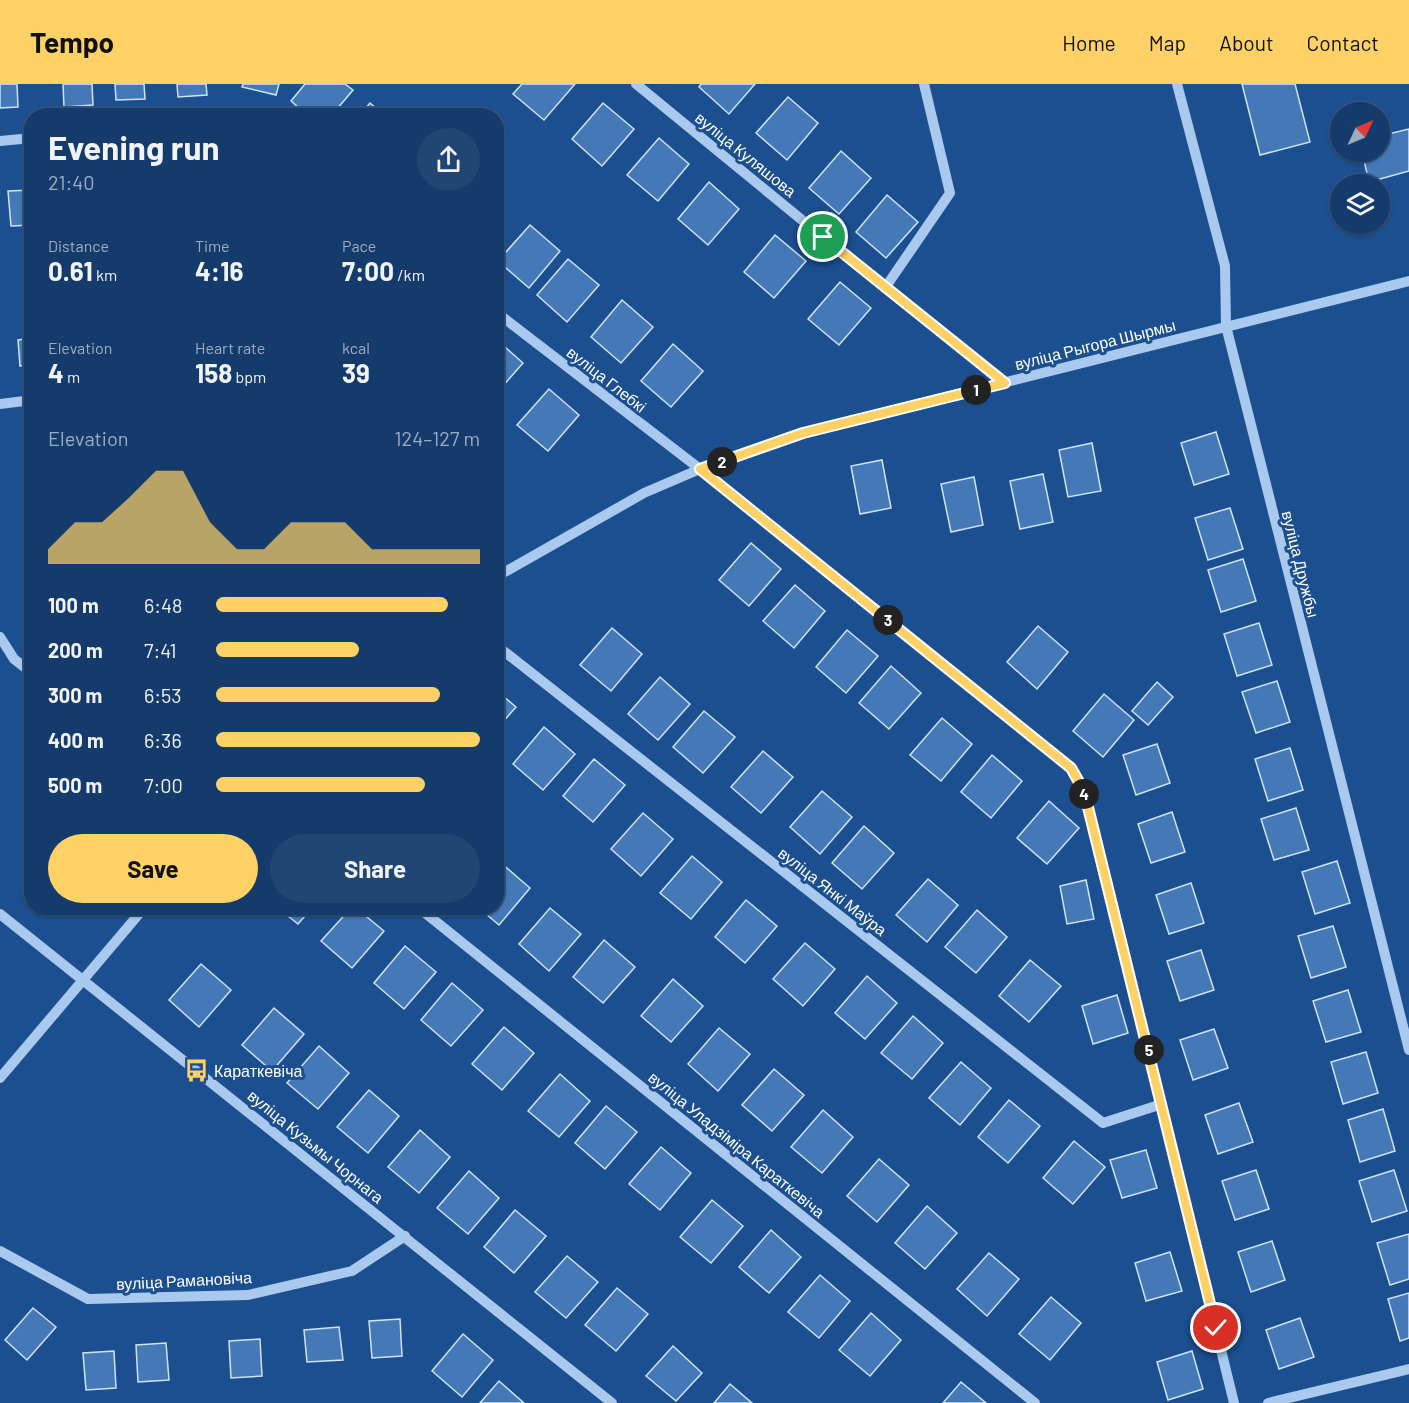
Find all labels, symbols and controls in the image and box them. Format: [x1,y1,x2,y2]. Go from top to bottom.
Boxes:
text: Tempo [30,25,114,59]
text: Home [1062,30,1116,55]
text: Map [1149,30,1186,55]
text: About [1219,30,1274,55]
text: Contact [1307,30,1379,55]
north arrow [1330,102,1390,162]
map controls [1330,102,1390,234]
street label: вуліца Куляшова [692,108,800,200]
text: Evening run [48,127,220,167]
button: share [417,128,480,191]
text: 21:40 [48,170,95,194]
button: layers [1330,174,1390,234]
pin [797,211,848,262]
icon: arrive [806,220,839,253]
text: Distance [48,236,109,255]
text: Time [195,236,230,255]
text: Pace [342,236,376,255]
text: 0.61 [48,255,93,286]
text: 4:16 [195,255,243,286]
text: 7:00 [342,255,394,286]
text: km [93,265,117,284]
text: /km [394,265,425,284]
street label: вуліца Рыгора Шырмы [1013,315,1177,373]
text: Elevation [48,338,112,357]
text: Heart rate [195,338,265,357]
text: kcal [342,338,370,357]
street label: вуліца Глебкі [564,342,650,416]
text: 4 [48,357,64,388]
text: 158 [195,357,232,388]
text: 39 [342,357,370,388]
text: m [64,367,80,386]
text: bpm [232,367,266,386]
pin: 1 [961,375,991,405]
text: 1 [973,380,979,399]
text: Elevation [48,426,129,450]
text: 124–127 m [395,426,480,450]
pin: 2 [707,447,737,477]
text: 2 [718,452,726,471]
street label: вуліца Дружбы [1279,509,1323,619]
text: 100 m [48,593,99,617]
text: 6:48 [144,593,183,617]
pin: 3 [873,605,903,635]
text: 3 [884,610,892,629]
text: 200 m [48,638,103,662]
text: 7:41 [144,638,176,662]
text: 300 m [48,683,102,707]
text: 6:53 [144,683,182,707]
text: 400 m [48,728,104,752]
text: 6:36 [144,728,182,752]
text: 500 m [48,773,102,797]
text: 7:00 [144,773,183,797]
pin: 4 [1069,779,1099,809]
text: 4 [1079,784,1089,803]
button: Save [48,834,258,903]
button: Share [270,834,480,903]
street label: вуліца Янкі Маўра [775,843,891,939]
pin: 5 [1134,1035,1164,1065]
text: 5 [1145,1040,1153,1059]
bus stop icon: Караткевіча [183,1057,209,1083]
place label: Караткевіча [214,1061,302,1080]
street label: вуліца Уладзіміра Караткевіча [645,1067,829,1221]
street label: вуліца Кузьмы Чорнага [244,1085,388,1207]
street label: вуліца Рамановіча [116,1267,252,1293]
pin [1190,1302,1241,1353]
icon: check [1199,1311,1232,1344]

